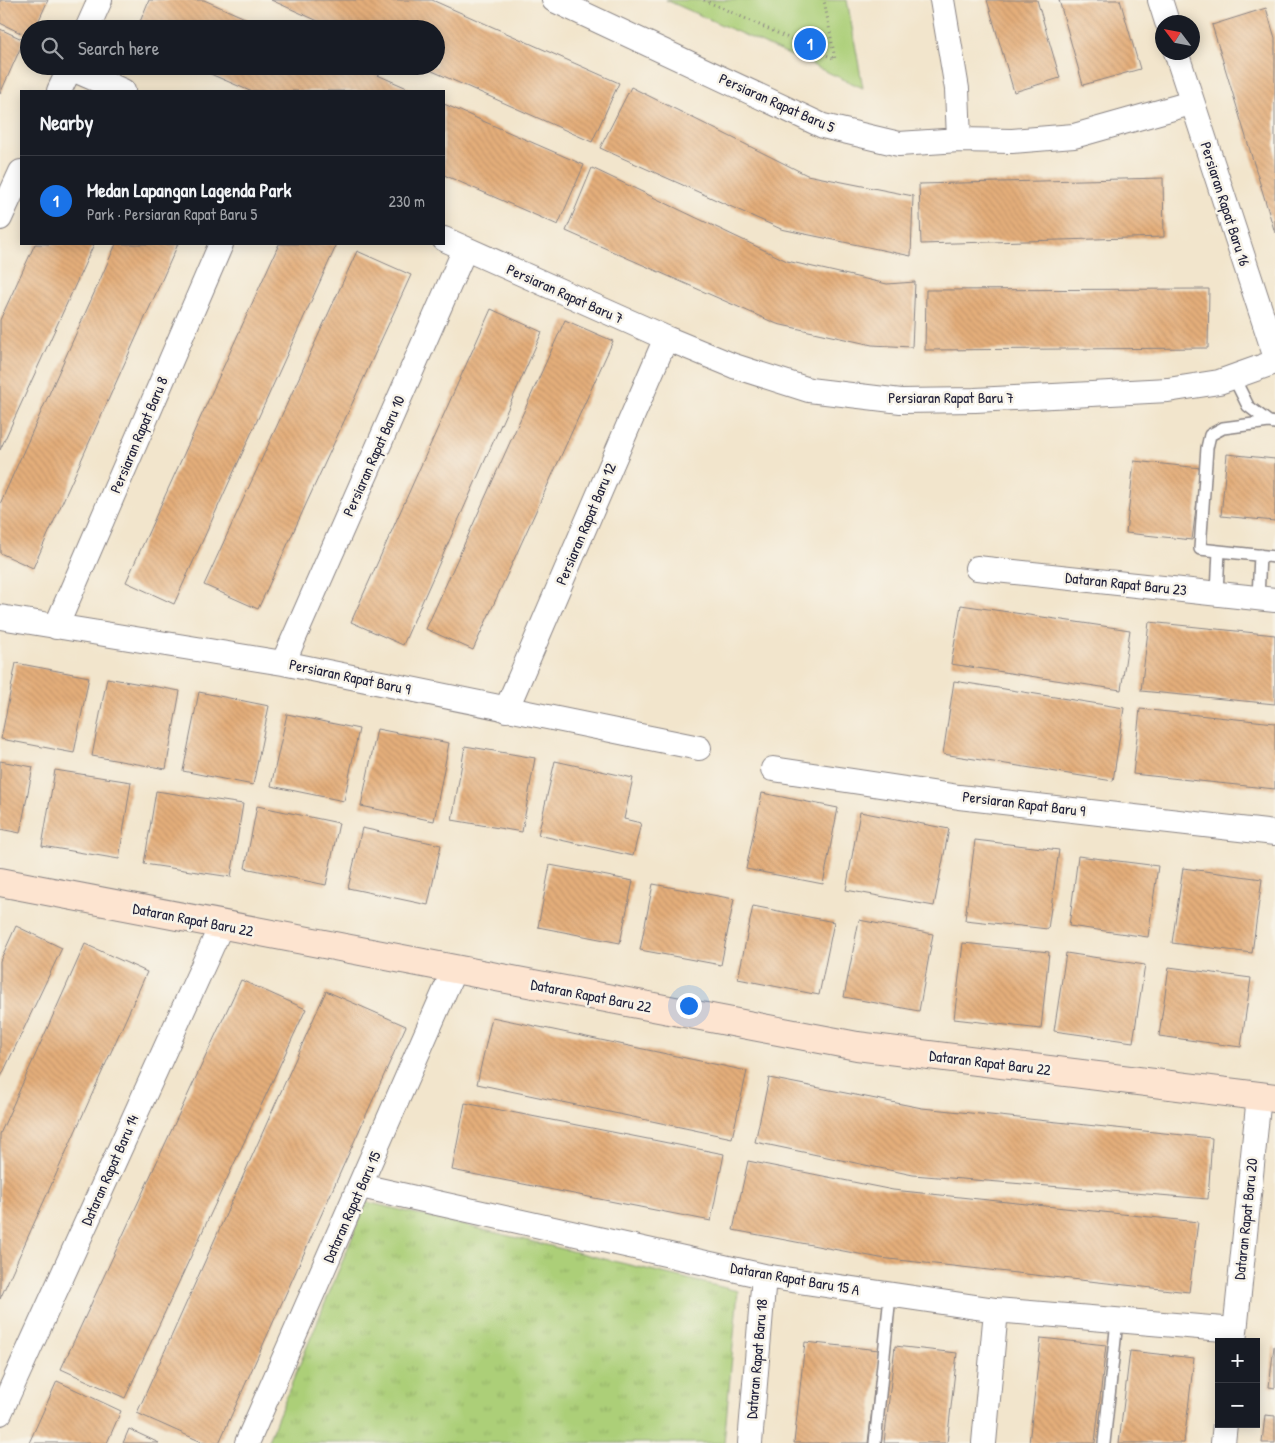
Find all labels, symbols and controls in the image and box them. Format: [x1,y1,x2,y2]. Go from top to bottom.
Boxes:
north arrow [1155,15,1200,60]
search box [20,20,445,75]
pin: 1 [794,25,826,63]
icon: search [38,34,66,62]
text: Search here [78,35,159,61]
street label: Persiaran Rapat Baru 5 [716,68,839,138]
text: Nearby [40,108,93,137]
street label: Persiaran Rapat Baru 16 [1195,139,1255,269]
text: Medan Lapangan Lagenda Park [87,177,291,203]
text: 1 [53,190,59,212]
text: 230 m [389,190,425,212]
text: Park · Persiaran Rapat Baru 5 [87,203,257,225]
street label: Persiaran Rapat Baru 7 [504,258,627,329]
street label: Persiaran Rapat Baru 8 [105,373,173,496]
street label: Persiaran Rapat Baru 7 [888,387,1014,408]
street label: Persiaran Rapat Baru 10 [337,392,410,520]
street label: Persiaran Rapat Baru 12 [550,460,621,588]
street label: Dataran Rapat Baru 23 [1064,567,1188,600]
street label: Persiaran Rapat Baru 9 [287,653,413,700]
street label: Persiaran Rapat Baru 9 [961,786,1087,822]
street label: Dataran Rapat Baru 22 [131,898,255,941]
street label: Dataran Rapat Baru 22 [529,974,653,1017]
your location [676,993,702,1019]
street label: Dataran Rapat Baru 22 [928,1045,1052,1080]
street label: Dataran Rapat Baru 14 [76,1111,144,1229]
street label: Dataran Rapat Baru 15 [318,1147,386,1266]
street label: Dataran Rapat Baru 20 [1229,1157,1262,1281]
street label: Dataran Rapat Baru 15 A [729,1257,862,1300]
street label: Dataran Rapat Baru 18 [741,1298,772,1420]
map controls [1215,1338,1260,1428]
button: + [1215,1338,1260,1383]
button: − [1215,1383,1260,1428]

